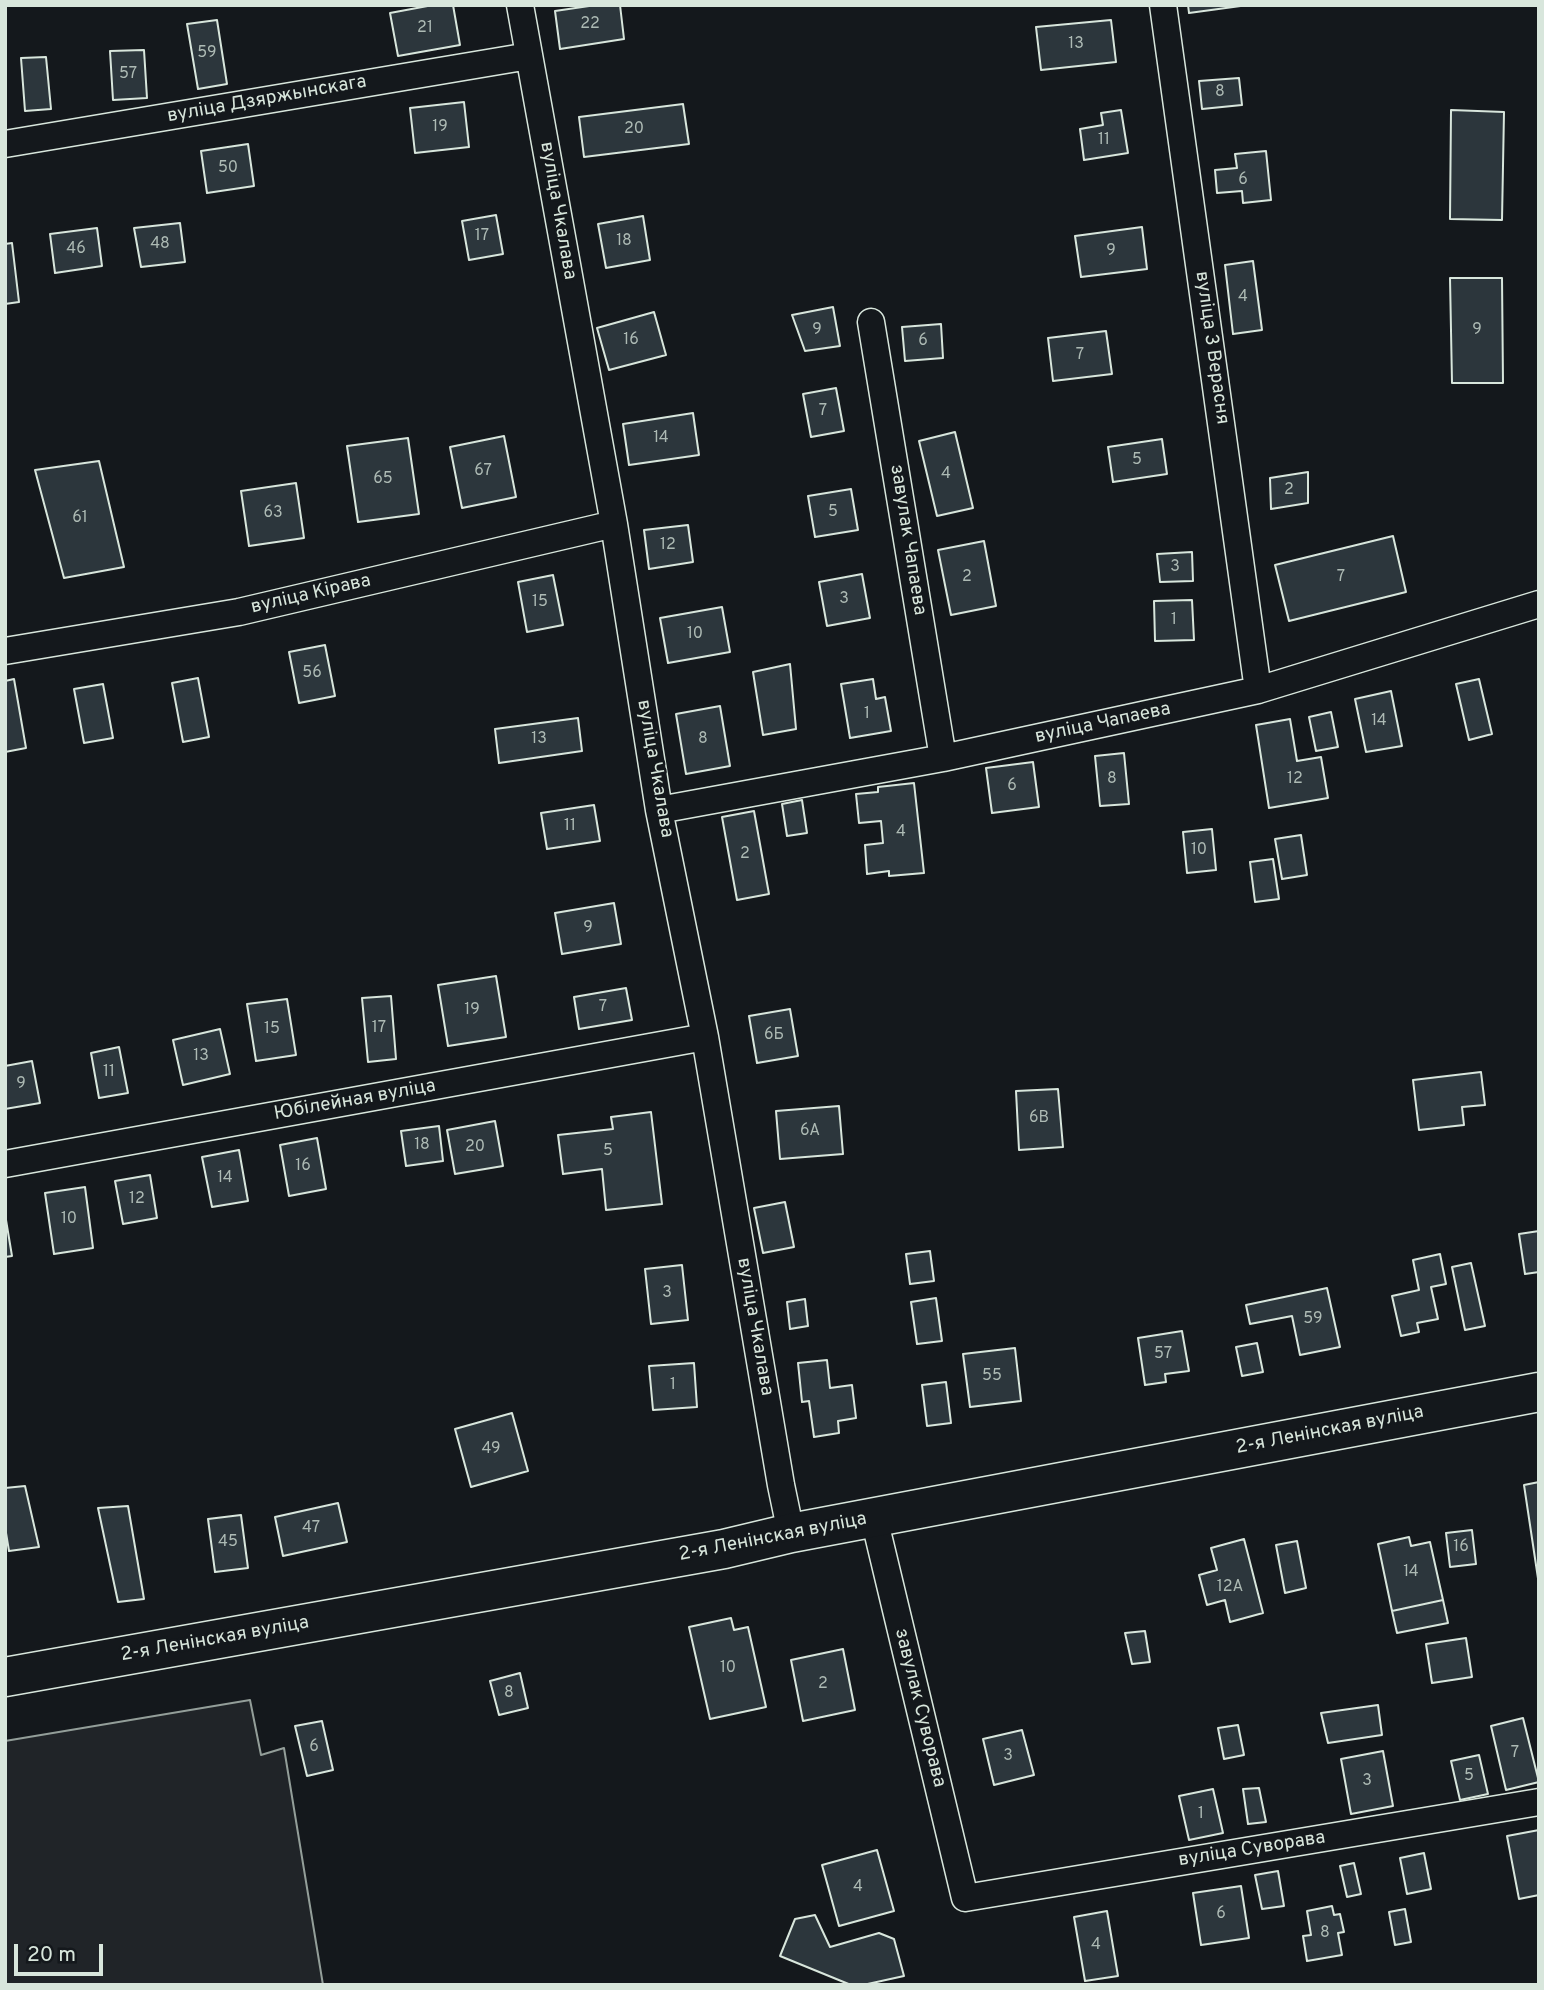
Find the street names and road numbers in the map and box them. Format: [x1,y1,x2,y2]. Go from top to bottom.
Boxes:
street label: вуліца Дзяржынскага [166,71,368,129]
street label: вуліца Чкалава [534,140,580,282]
street label: вуліца 3 Верасня [1189,270,1233,426]
street label: завулак Чапаева [884,463,930,617]
street label: вуліца Кірава [249,570,373,620]
street label: вуліца Чкалава [631,698,677,840]
street label: вуліца Чапаева [1033,698,1173,750]
street label: Юбілейная вуліца [272,1076,438,1126]
street label: вуліца Чкалава [731,1256,777,1398]
street label: 2-я Ленінская вуліца [1234,1402,1426,1460]
street label: 2-я Ленінская вуліца [677,1509,869,1567]
street label: 2-я Ленінская вуліца [119,1612,311,1668]
street label: завулак Суворава [888,1626,950,1790]
street label: вуліца Суворава [1177,1827,1327,1873]

